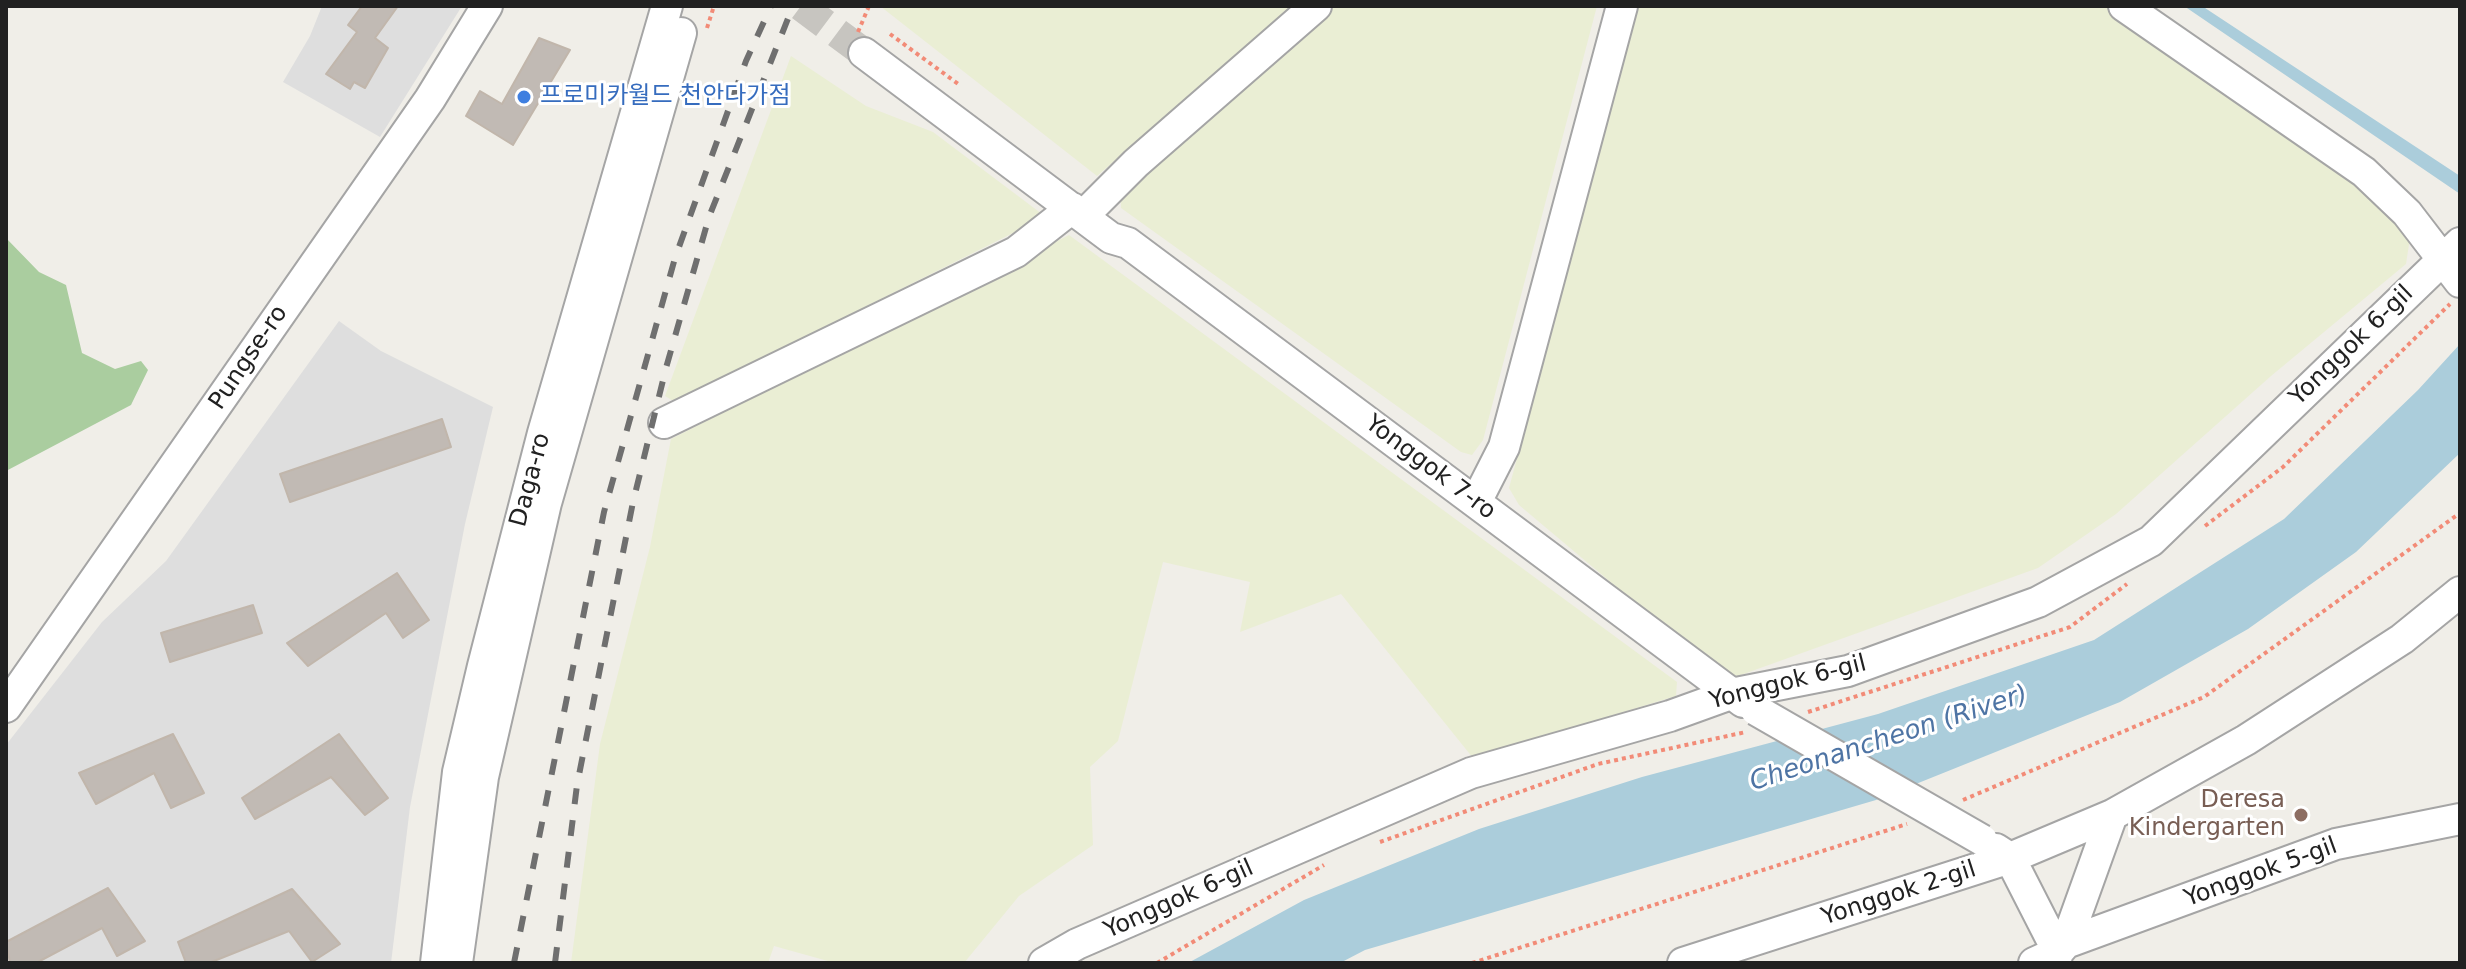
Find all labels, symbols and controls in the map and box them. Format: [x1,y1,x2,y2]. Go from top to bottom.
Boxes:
place label: 프로미카월드 천안다가점 [540,83,791,111]
marker: 프로미카월드 천안다가점 [515,88,533,106]
street label: Yonggok 6-gil [2284,280,2420,412]
street label: Pungse-ro [204,300,294,416]
street label: Yonggok 7-ro [1359,410,1501,526]
street label: Daga-ro [505,430,557,530]
street label: Yonggok 6-gil [1707,650,1869,716]
water label: Cheonancheon (River) [1746,679,2032,799]
place label: Deresa Kindergarten [2129,787,2285,843]
marker: Deresa Kindergarten [2292,806,2310,824]
street label: Yonggok 5-gil [2181,832,2341,914]
street label: Yonggok 6-gil [1100,854,1258,946]
street label: Yonggok 2-gil [1818,855,1980,933]

